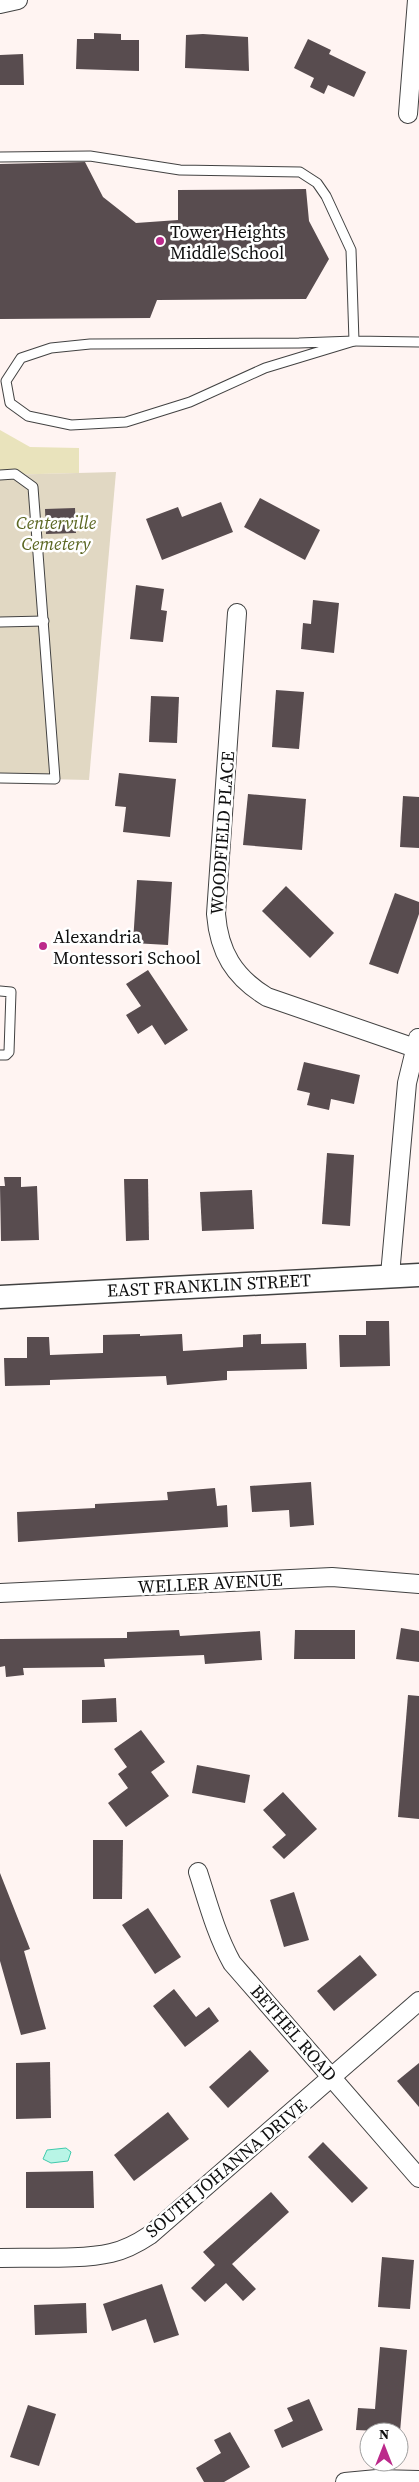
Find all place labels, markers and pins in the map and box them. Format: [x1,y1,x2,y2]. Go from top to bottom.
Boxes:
place label: Tower Heights Middle School [170,219,286,265]
marker: Tower Heights Middle School [154,235,166,247]
place label: Alexandria Montessori School [53,924,201,970]
marker: Alexandria Montessori School [37,940,49,952]

